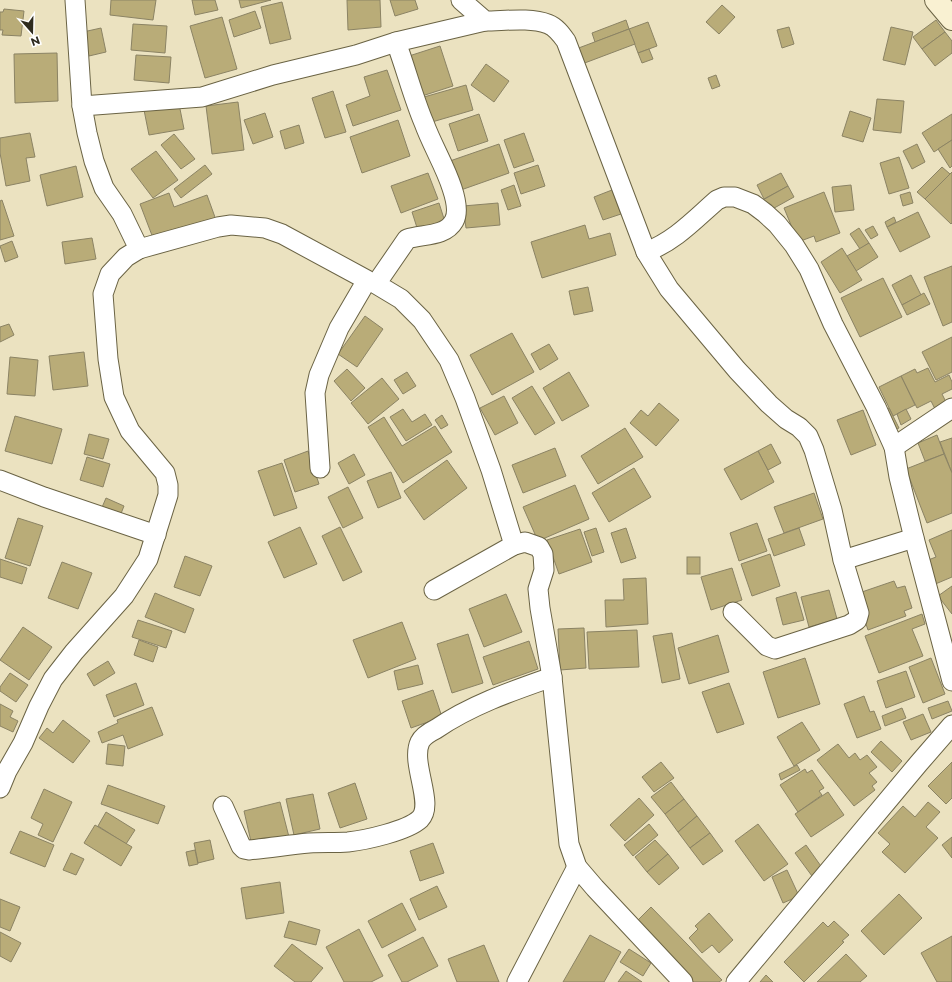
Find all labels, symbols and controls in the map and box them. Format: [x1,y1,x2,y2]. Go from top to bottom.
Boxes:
north arrow [12,12,52,52]
text: N [29,33,42,49]

